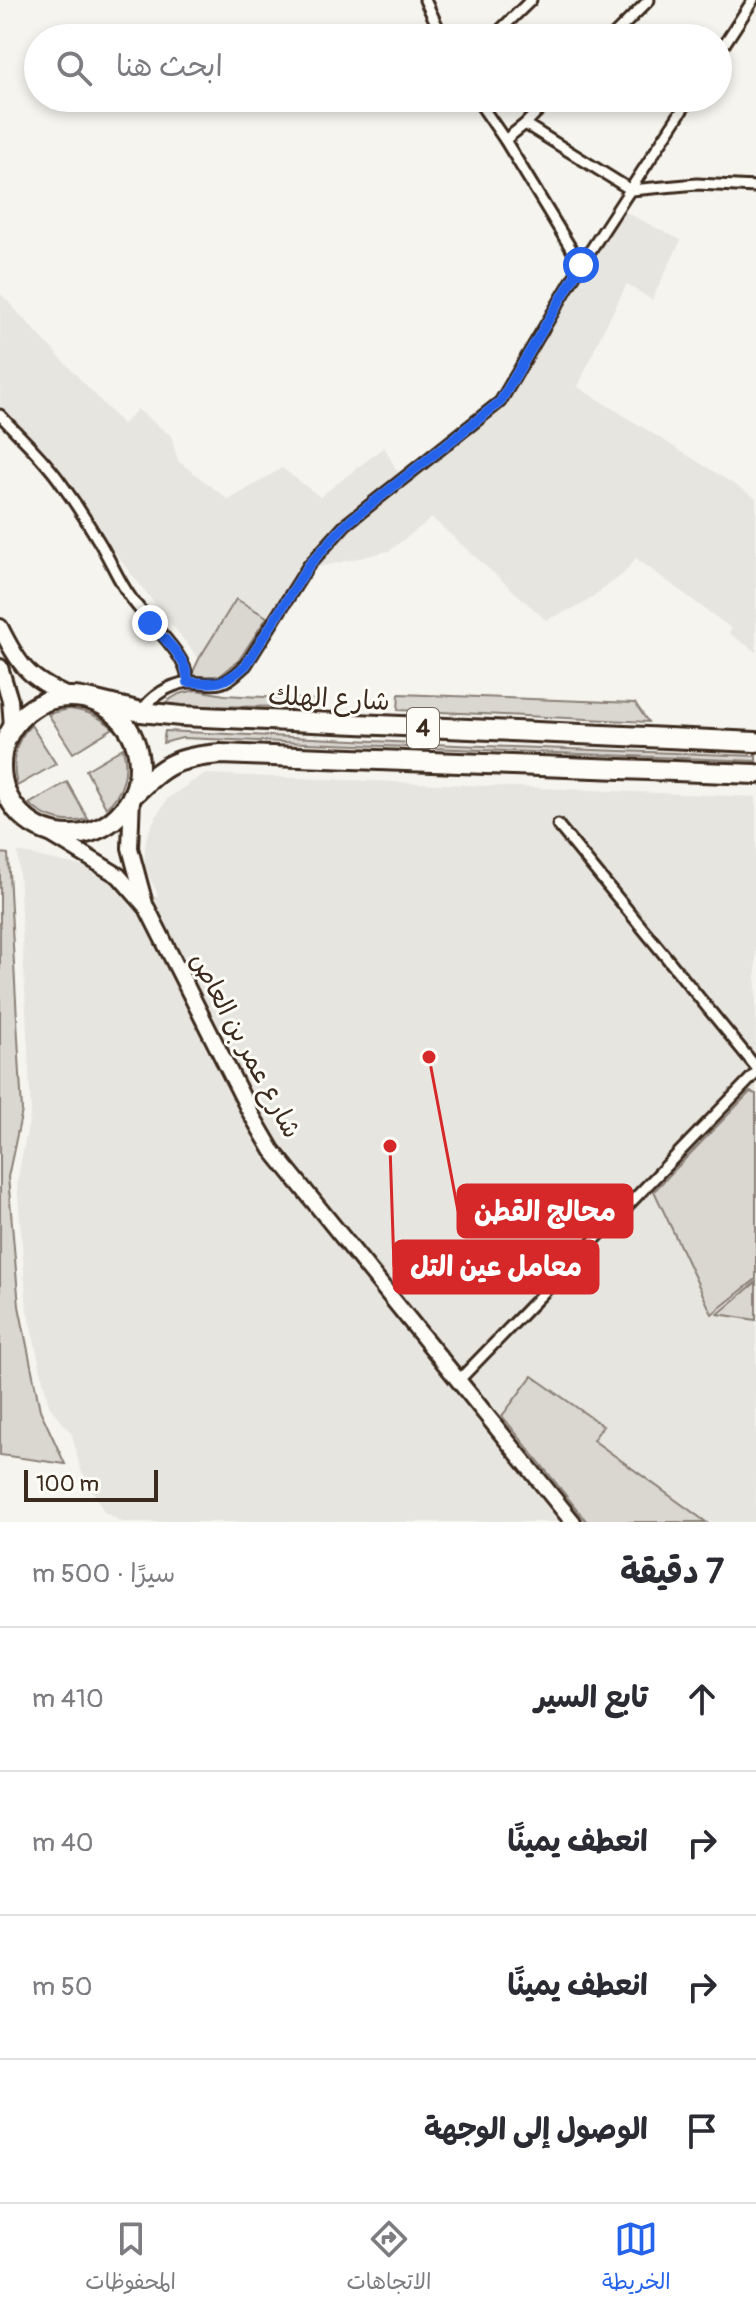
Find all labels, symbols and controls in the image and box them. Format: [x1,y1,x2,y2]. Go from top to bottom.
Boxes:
search box [24,24,732,112]
icon: search [52,46,96,90]
text: ابحث هنا [116,48,223,85]
route start [563,247,599,283]
route end [132,605,168,641]
street label: شارع الهلك [267,680,391,719]
road number: 4 [407,708,439,748]
street label: شارع عمر بن العاص [182,947,308,1144]
callout: محالج القطن [458,1185,632,1237]
text: محالج القطن [474,1195,616,1230]
callout: معامل عين التل [394,1241,598,1293]
text: معامل عين التل [410,1250,582,1285]
scale bar [24,1466,158,1502]
text: 100 m [36,1470,99,1498]
text: 7 دقيقة [620,1551,724,1594]
text: سيرًا · 500 m [32,1558,175,1590]
icon: ahead [680,1677,724,1721]
text: تابع السير [535,1679,648,1716]
text: 410 m [32,1683,104,1715]
icon: right [680,1821,724,1865]
text: انعطف يمينًا [508,1823,648,1860]
text: 40 m [32,1827,94,1859]
icon: right [680,1965,724,2009]
text: انعطف يمينًا [508,1967,648,2004]
text: 50 m [32,1971,93,2003]
icon: arrive [680,2109,724,2153]
text: الوصول إلى الوجهة [424,2111,648,2148]
tab: المحفوظات [85,2217,176,2301]
tab: الاتجاهات [347,2217,431,2301]
tab: الخريطة [602,2217,671,2301]

